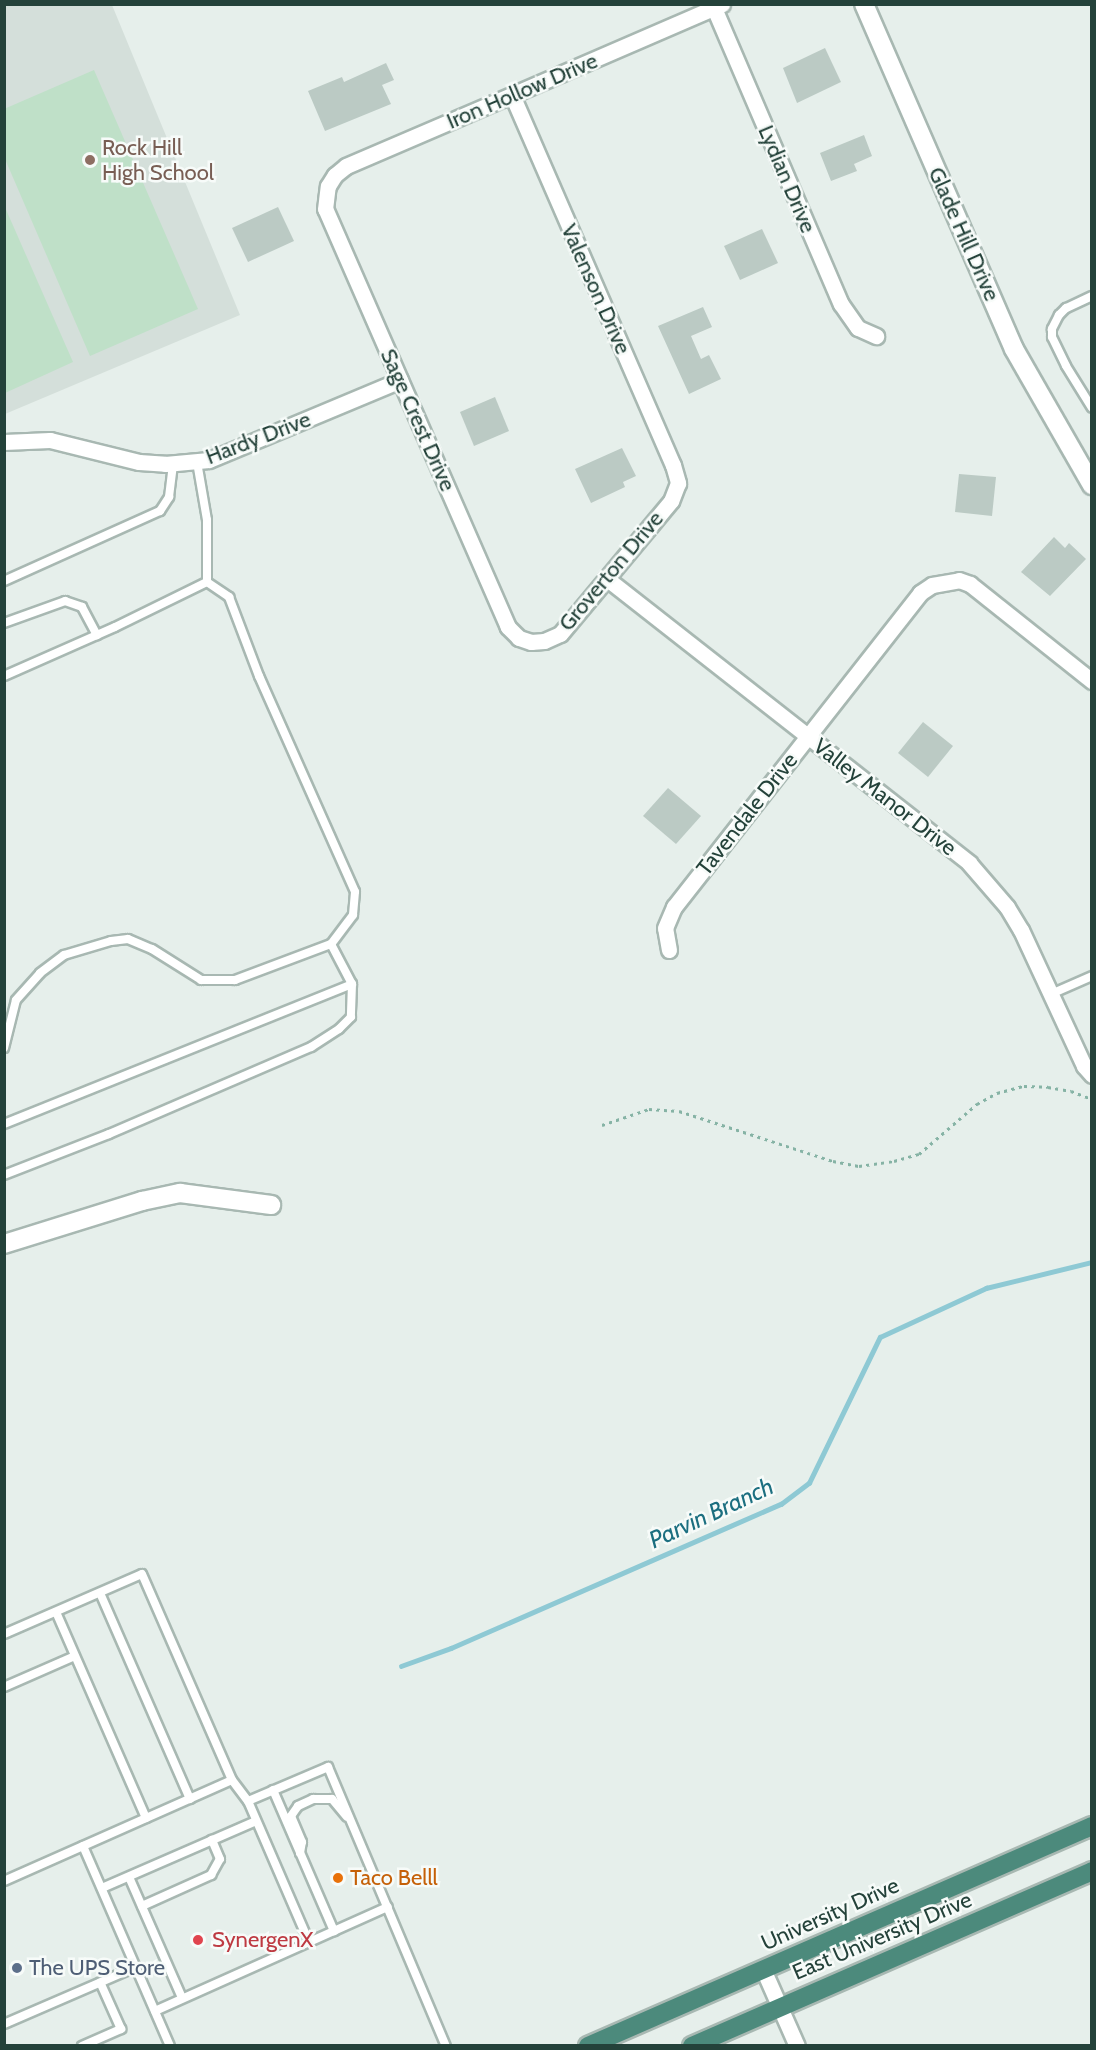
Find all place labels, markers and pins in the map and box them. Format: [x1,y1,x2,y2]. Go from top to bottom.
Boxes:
place label: Rock Hill High School [102,134,214,186]
marker: Rock Hill High School [83,153,97,167]
place label: Taco Belll [350,1865,438,1891]
marker: Taco Belll [331,1871,345,1885]
place label: SynergenX [212,1927,313,1953]
marker: SynergenX [189,1931,207,1949]
place label: The UPS Store [29,1955,165,1981]
marker: The UPS Store [10,1961,24,1975]

